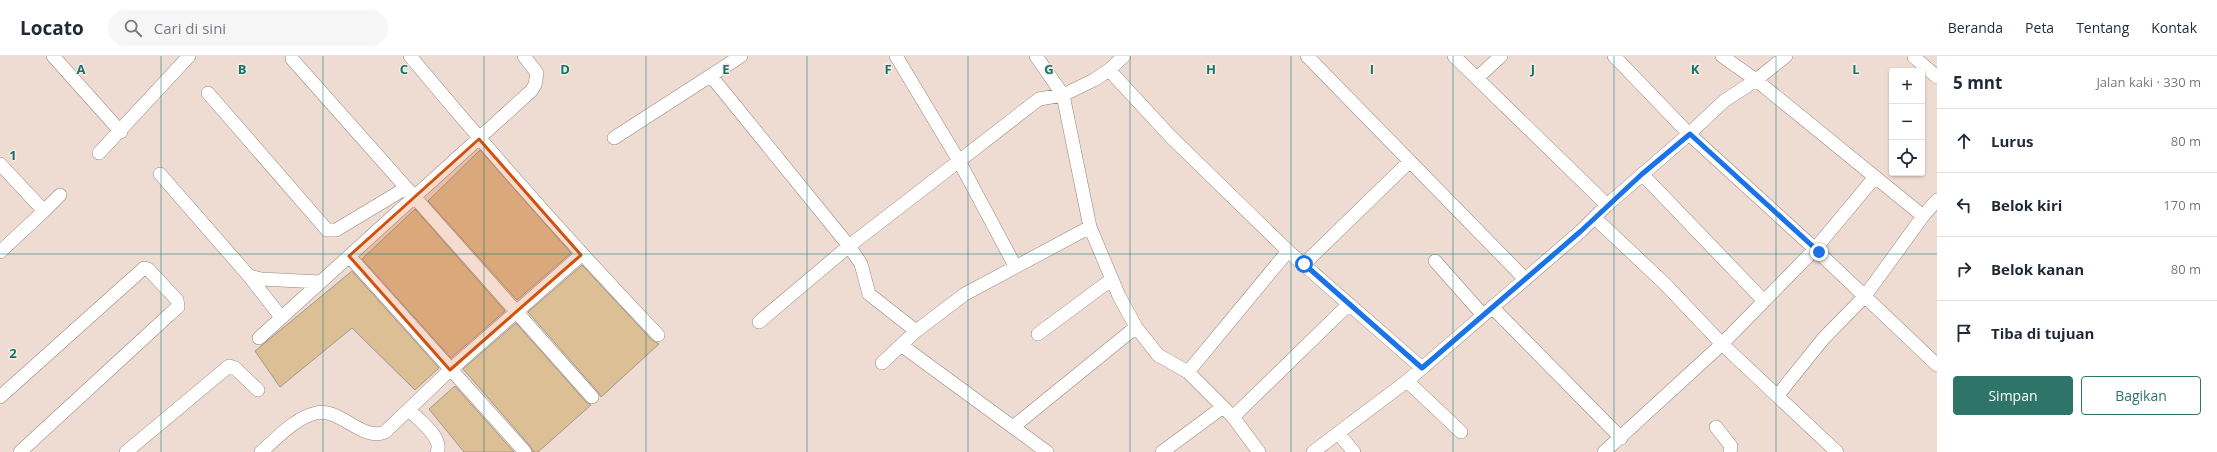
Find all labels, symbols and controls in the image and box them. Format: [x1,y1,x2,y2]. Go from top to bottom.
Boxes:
search box [108,10,388,46]
text: Locato [20,15,84,41]
icon: search [122,17,144,39]
text: Cari di sini [154,18,226,38]
text: Beranda [1948,18,2003,37]
text: Peta [2025,18,2054,37]
text: Tentang [2076,18,2129,37]
text: Kontak [2151,18,2197,37]
text: A [77,60,86,78]
text: B [238,60,247,78]
text: C [400,60,408,78]
text: D [560,60,570,78]
text: E [722,60,730,78]
text: F [884,60,892,78]
text: G [1044,60,1054,78]
text: H [1206,60,1216,78]
text: I [1370,60,1374,78]
text: J [1530,60,1535,78]
text: K [1691,60,1700,78]
text: L [1852,60,1860,78]
map controls [1889,68,1925,176]
button: + [1889,68,1925,104]
text: 5 mnt [1953,71,2002,94]
text: Jalan kaki · 330 m [2096,73,2201,91]
button: − [1889,104,1925,140]
icon: ahead [1953,130,1975,152]
text: Lurus [1991,131,2033,151]
text: 80 m [2171,132,2201,150]
button: locate [1889,140,1925,176]
text: 1 [9,146,17,164]
icon: left [1953,194,1975,216]
text: Belok kiri [1991,195,2062,215]
text: 170 m [2163,196,2201,214]
route end [1810,243,1828,261]
route start [1295,255,1313,273]
icon: right [1953,258,1975,280]
text: Belok kanan [1991,259,2084,279]
text: 80 m [2171,260,2201,278]
icon: arrive [1953,322,1975,344]
text: Tiba di tujuan [1991,323,2094,343]
text: 2 [9,344,17,362]
button: Simpan [1953,376,2073,415]
button: Bagikan [2081,376,2201,415]

